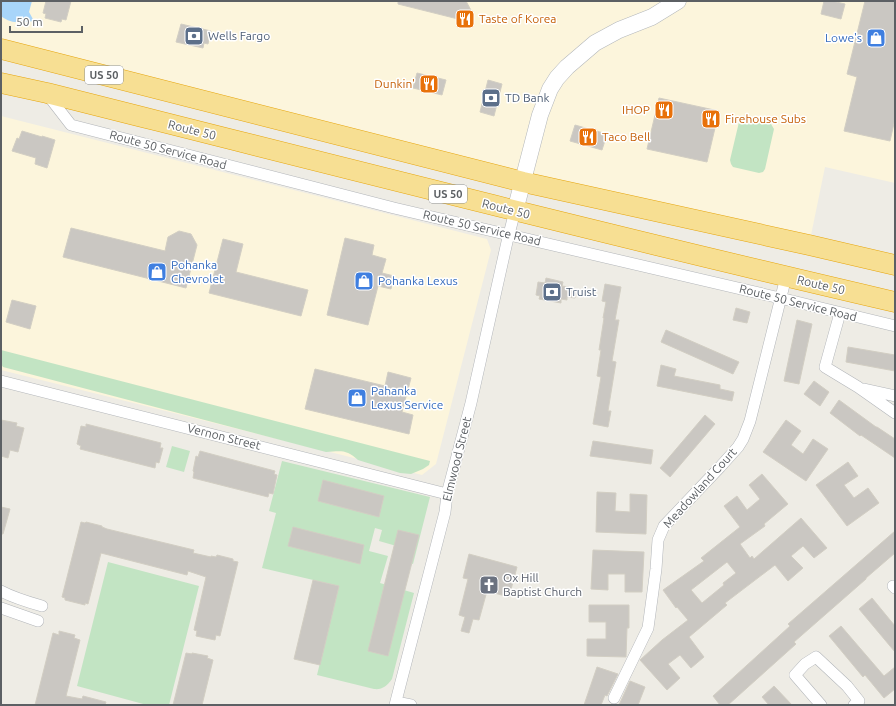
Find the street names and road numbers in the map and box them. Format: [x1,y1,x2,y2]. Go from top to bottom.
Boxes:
road number: US 50 [85,66,123,84]
street label: Route 50 [167,117,218,142]
street label: Route 50 Service Road [108,128,228,171]
road number: US 50 [429,185,467,203]
street label: Route 50 [481,196,532,221]
street label: Route 50 Service Road [422,208,542,247]
street label: Route 50 [796,273,847,296]
street label: Route 50 Service Road [738,282,858,323]
street label: Elmwood Street [440,415,473,503]
street label: Vernon Street [186,421,263,452]
street label: Meadowland Court [660,445,739,530]

